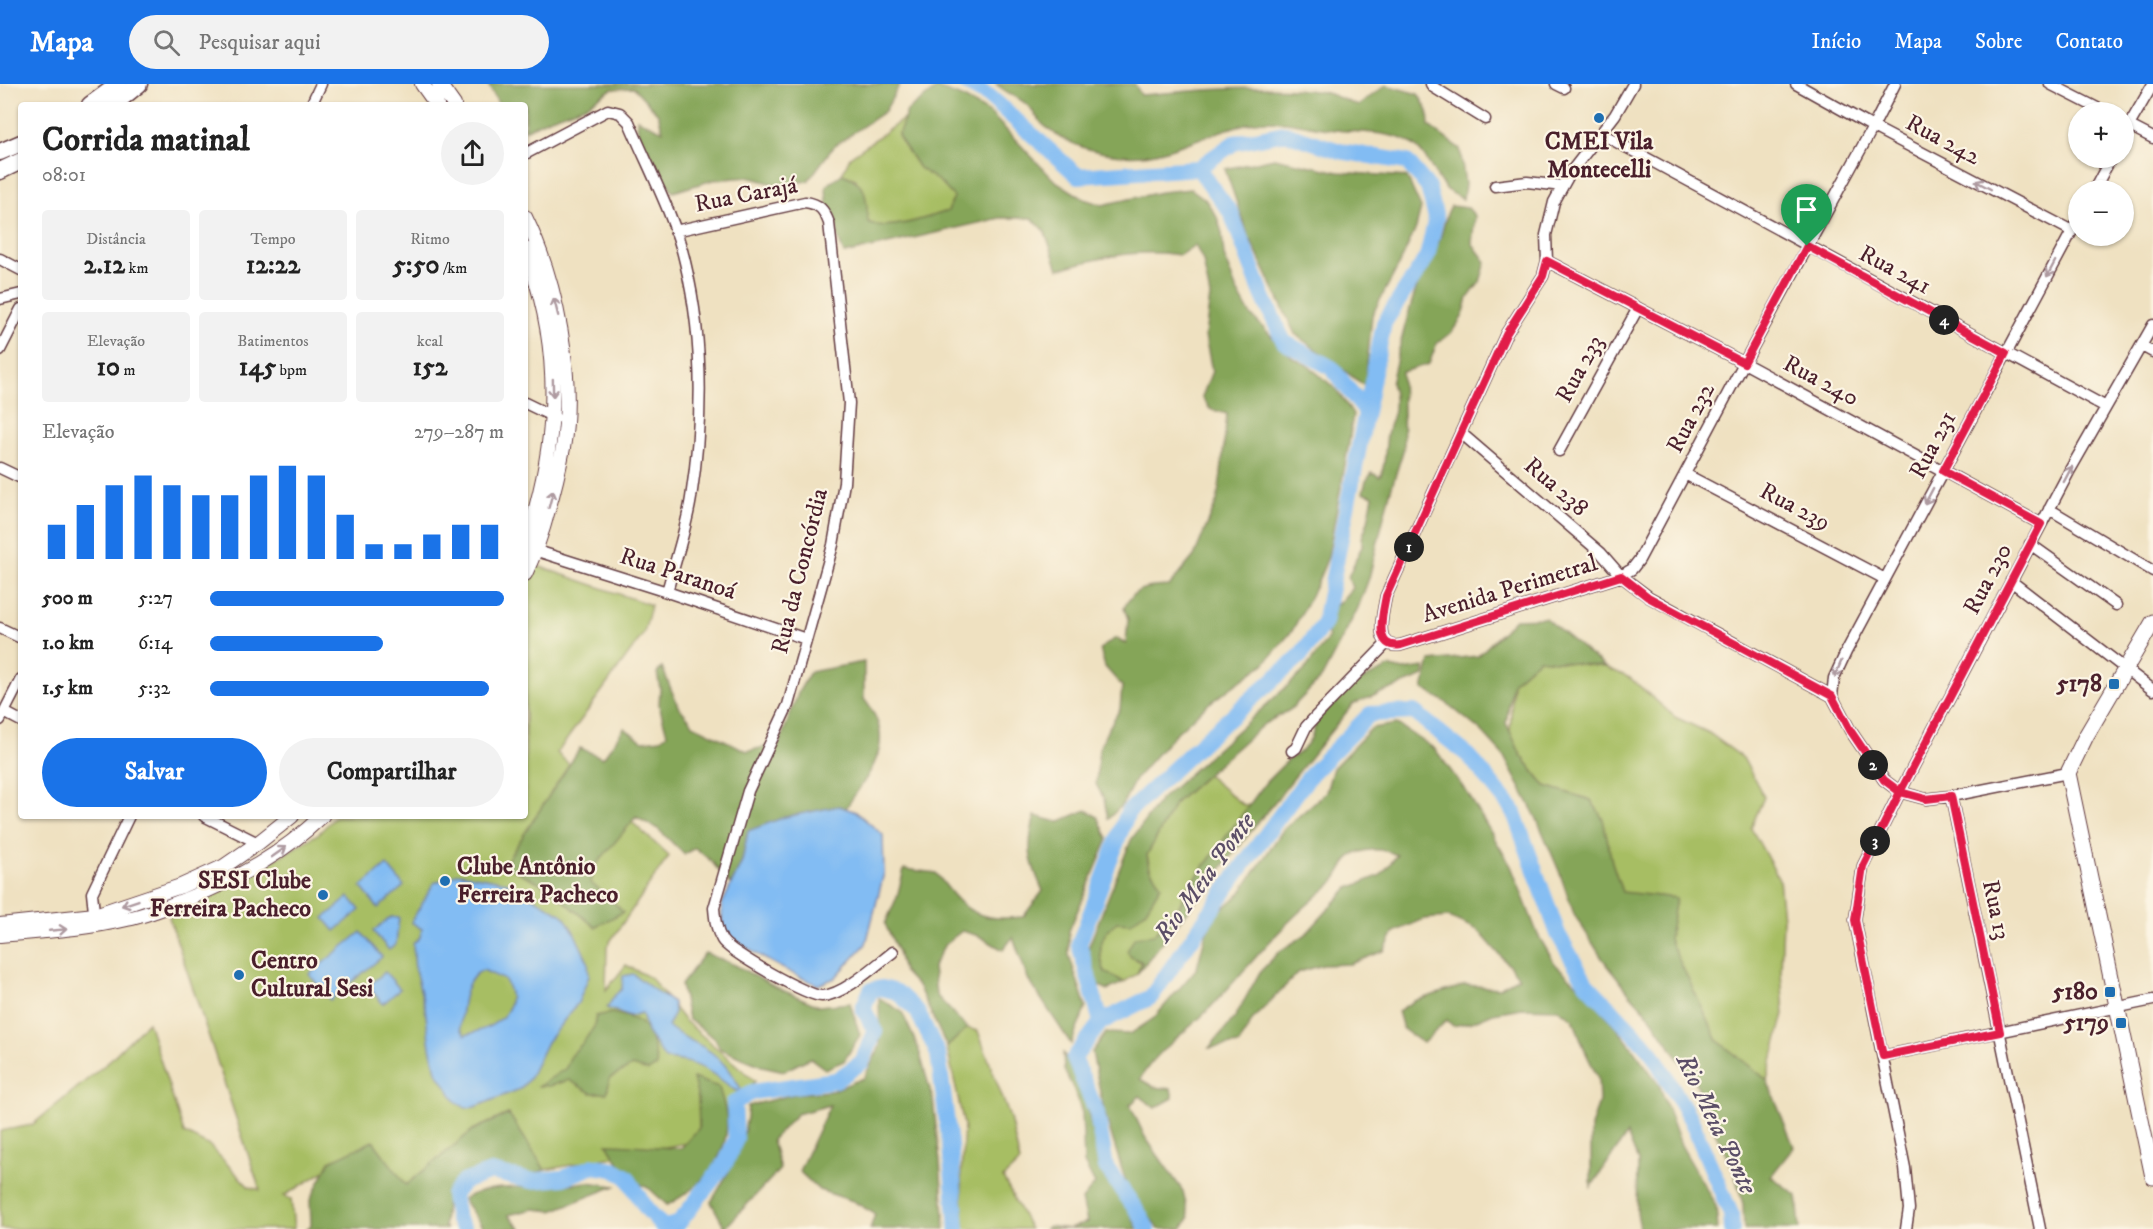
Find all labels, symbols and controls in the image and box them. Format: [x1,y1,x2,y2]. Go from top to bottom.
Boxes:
search box [129,15,549,69]
text: Mapa [30,25,93,60]
icon: search [150,26,183,59]
text: Pesquisar aqui [198,29,321,56]
text: Início [1812,29,1861,55]
text: Mapa [1894,29,1942,55]
text: Sobre [1975,29,2022,55]
text: Contato [2055,29,2123,55]
map controls [2068,102,2134,246]
button: + [2068,102,2134,168]
street label: Rua 242 [1901,108,1986,172]
marker: CMEI Vila Montecelli [1592,111,1606,125]
text: Corrida matinal [42,120,250,161]
button: share [441,122,504,185]
place label: CMEI Vila Montecelli [1545,127,1654,185]
text: 08:01 [42,163,86,188]
street label: Rua Carajá [692,170,801,220]
one-way arrow [1974,179,1992,190]
button: − [2068,180,2134,246]
pin [1781,184,1832,246]
icon: arrive [1790,193,1823,226]
text: Distância [86,229,146,249]
text: Tempo [251,229,295,249]
text: Ritmo [410,229,450,249]
street label: Rua 241 [1854,239,1936,301]
text: 2.12 [83,249,125,282]
text: 12:22 [246,249,300,282]
text: 5:50 [393,249,439,282]
text: km [125,258,149,278]
text: /km [439,258,467,278]
one-way arrow [2045,260,2057,277]
one-way arrow [549,297,561,316]
pin: 4 [1929,305,1959,335]
text: 4 [1939,310,1949,330]
street label: Rua 233 [1549,330,1611,408]
text: Elevação [87,331,145,351]
text: Batimentos [237,331,309,351]
text: kcal [417,331,443,351]
street label: Rua 240 [1778,349,1864,413]
text: 10 [97,351,120,384]
text: 145 [239,351,276,384]
text: 152 [412,351,448,384]
text: m [120,360,135,380]
text: bpm [276,360,307,380]
street label: Rua 232 [1660,377,1722,458]
one-way arrow [547,378,558,398]
street label: Rua 231 [1903,406,1963,484]
text: Elevação [42,420,115,445]
text: 279–287 m [414,420,504,445]
street label: Rua 238 [1518,451,1594,523]
one-way arrow [2062,466,2074,483]
street label: Rua 239 [1755,476,1835,538]
street label: Rua da Concórdia [765,484,835,657]
one-way arrow [1923,487,1934,505]
one-way arrow [545,490,557,509]
pin: 1 [1394,532,1424,562]
text: 1 [1406,537,1412,557]
street label: Rua 230 [1957,538,2019,620]
street label: Rua Paranoá [616,541,741,607]
street label: Avenida Perimetral [1419,548,1602,630]
text: 500 m [42,586,93,611]
text: 5:27 [138,586,173,611]
text: 1.0 km [42,631,94,656]
text: 6:14 [138,631,172,656]
one-way arrow [1832,660,1843,678]
place label: 5178 [2056,669,2102,699]
text: 1.5 km [42,676,93,701]
text: 5:32 [138,676,170,701]
marker: 5178 [2107,677,2121,691]
button: Salvar [42,738,267,807]
button: Compartilhar [279,738,504,807]
pin: 2 [1858,750,1888,780]
text: 2 [1869,755,1877,775]
water label: Rio Meia Ponte [1146,806,1264,950]
pin: 3 [1860,826,1890,856]
text: 3 [1872,831,1878,851]
one-way arrow [271,846,287,858]
place label: Clube Antônio Ferreira Pacheco [457,852,619,910]
place label: SESI Clube Ferreira Pacheco [150,866,311,924]
marker: Clube Antônio Ferreira Pacheco [438,874,452,888]
street label: Rua 13 [1975,877,2017,943]
marker: SESI Clube Ferreira Pacheco [316,888,330,902]
one-way arrow [121,898,140,909]
one-way arrow [48,924,68,935]
place label: Centro Cultural Sesi [251,946,373,1004]
marker: Centro Cultural Sesi [232,968,246,982]
place label: 5180 [2051,977,2098,1007]
marker: 5180 [2103,985,2117,999]
place label: 5179 [2063,1008,2109,1038]
marker: 5179 [2114,1016,2128,1030]
water label: Rio Meia Ponte [1667,1048,1765,1201]

